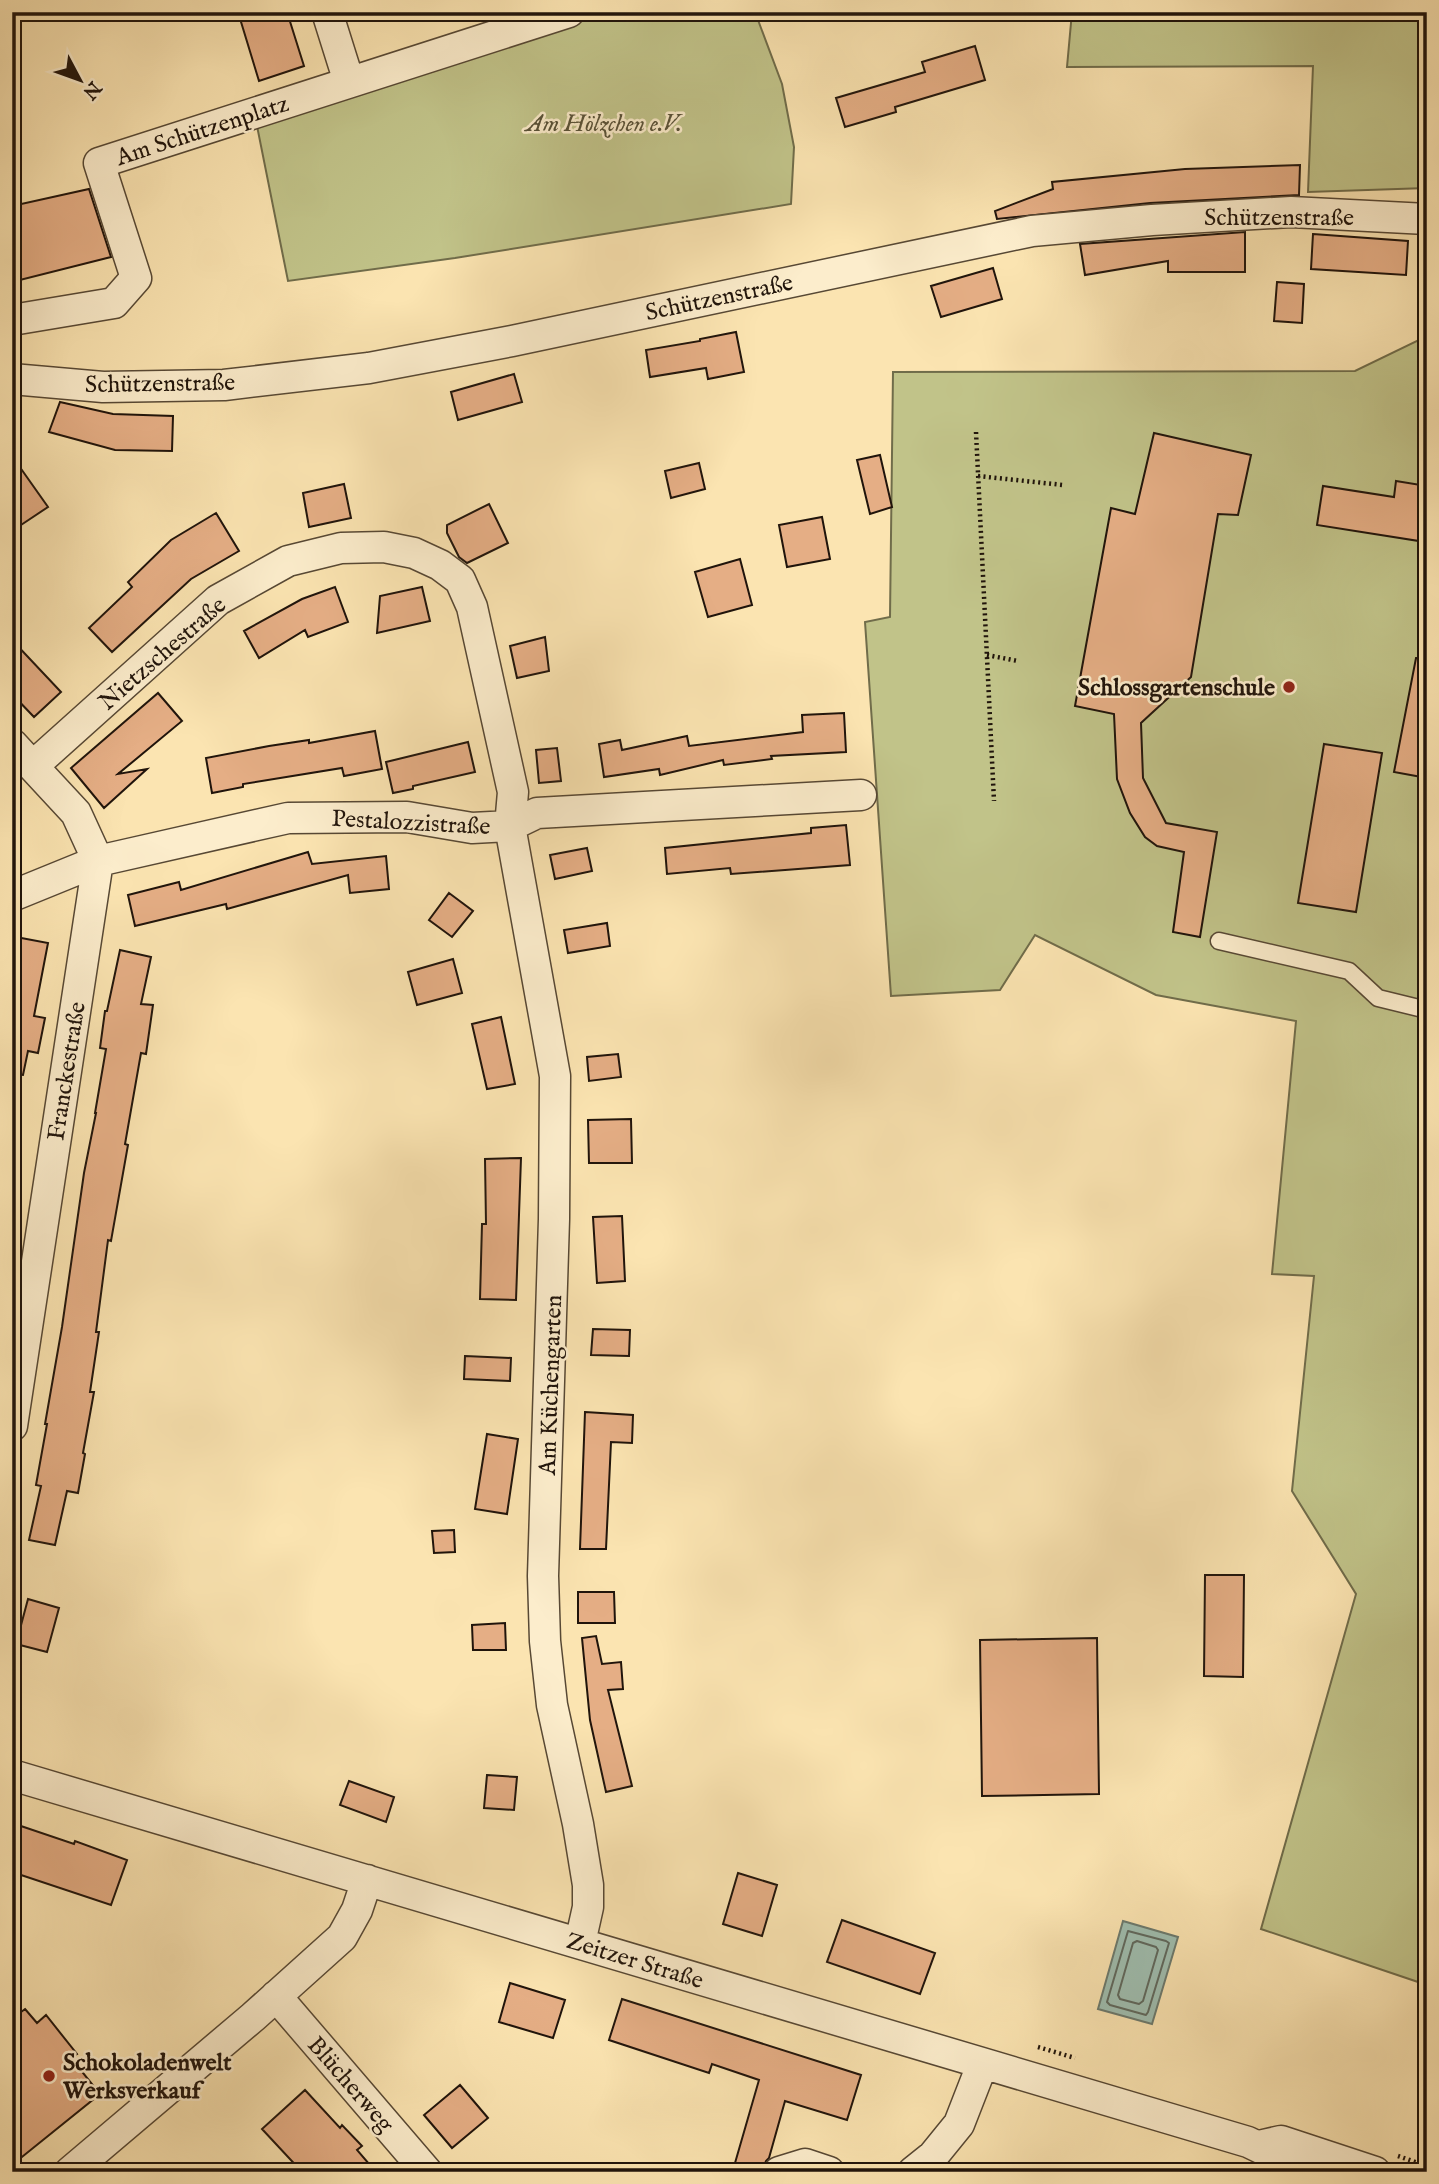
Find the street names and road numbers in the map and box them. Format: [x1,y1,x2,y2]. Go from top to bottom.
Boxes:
street label: Am Schützenplatz [111,89,293,174]
street label: Schützenstraße [1204,203,1354,234]
street label: Schützenstraße [643,268,796,329]
street label: Schützenstraße [85,368,235,401]
street label: Nietzschestraße [93,590,233,718]
street label: Pestalozzistraße [331,804,491,843]
street label: Franckestraße [41,1000,94,1143]
street label: Am Küchengarten [533,1294,570,1477]
street label: Zeitzer Straße [562,1926,707,1997]
street label: Blücherweg [300,2031,401,2140]

